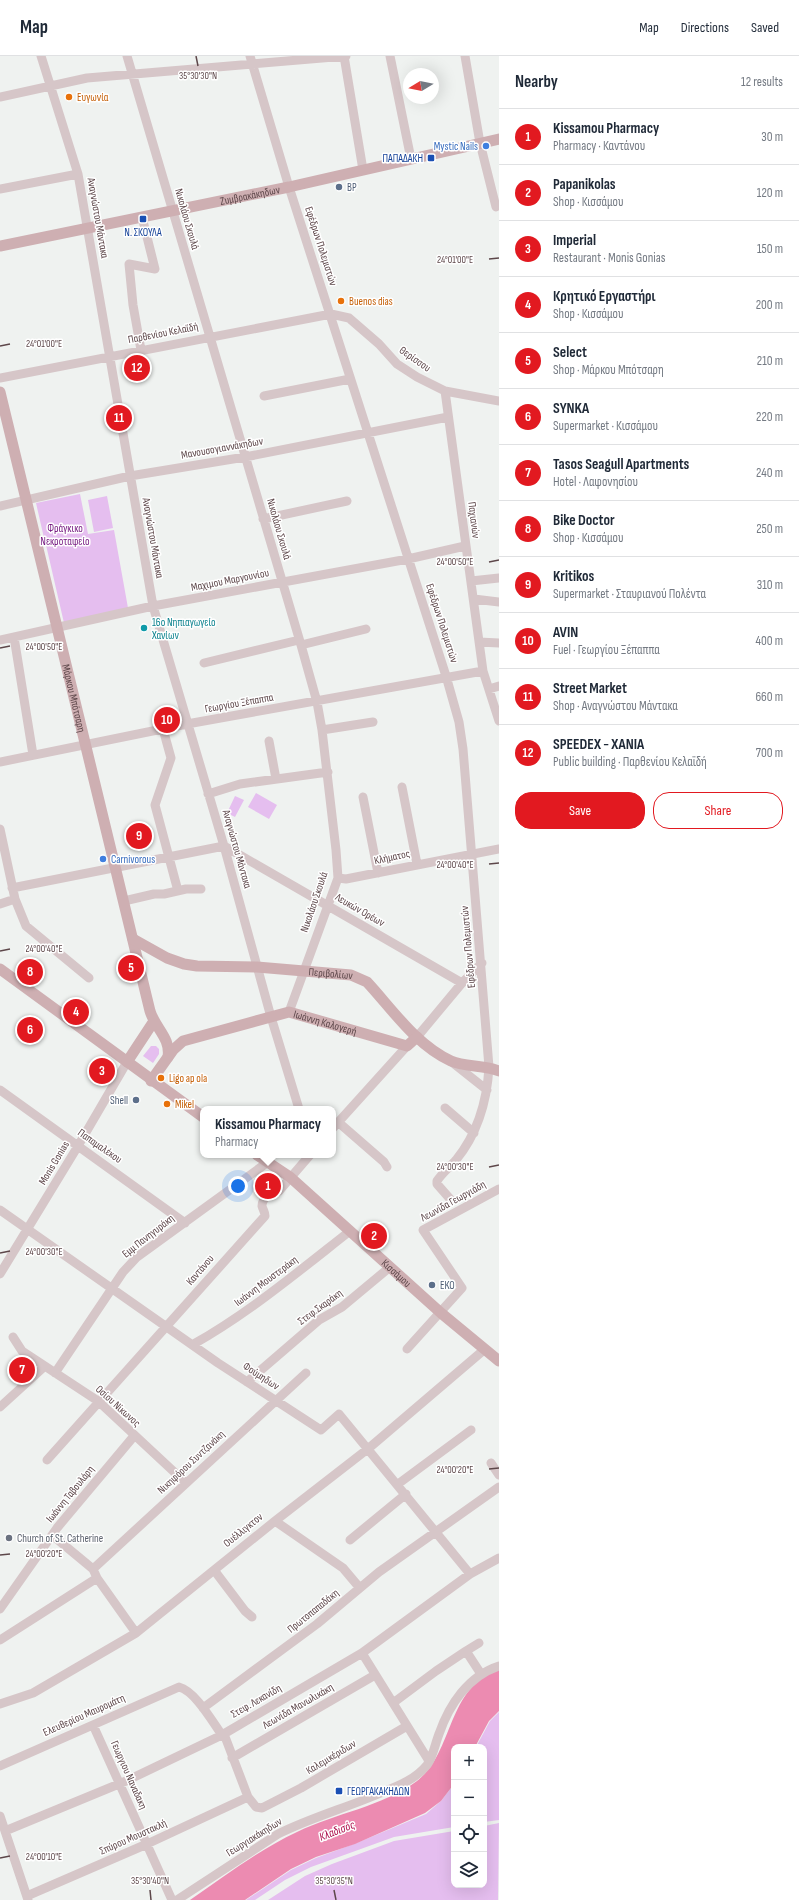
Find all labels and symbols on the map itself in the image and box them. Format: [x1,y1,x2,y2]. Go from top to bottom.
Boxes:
north arrow [403,68,439,104]
text: 35°30'30"N [179,70,217,82]
place label: Ευγωνία [77,91,109,104]
marker: Ευγωνία [64,92,74,102]
place label: Mystic Nails [434,140,478,153]
marker: Mystic Nails [481,141,491,151]
place label: ΠΑΠΑΔΑΚΗ [382,152,423,165]
marker: ΠΑΠΑΔΑΚΗ [426,153,436,163]
street label: Αναγνώστου Μάντακα [84,176,112,260]
place label: BP [347,181,357,194]
street label: Ζυμβρακάκηδων [219,182,282,207]
marker: BP [334,182,344,192]
street label: Νικολάου Σκουλά [172,187,202,251]
street label: Εφέδρων Πολεμιστών [302,205,340,288]
marker: Ν. ΣΚΟΥΛΑ [138,214,148,224]
place label: Ν. ΣΚΟΥΛΑ [124,226,162,239]
text: 24°01'00"E [437,254,473,266]
place label: Buenos dias [349,295,393,308]
marker: Buenos dias [336,296,346,306]
street label: Παρθενίου Κελαϊδή [127,320,199,346]
text: 24°01'00"E [26,338,62,350]
street label: Θερίσσου [397,343,434,375]
pin: 12 [124,353,150,383]
pin: 11 [106,403,132,433]
street label: Μανουσογιαννάκηδων [180,434,265,462]
street label: Αναγνώστου Μάντακα [139,496,167,580]
street label: Νικολάου Σκουλά [264,497,294,561]
street label: Παχιανών [465,501,483,540]
park label: Φράγκικο Νεκροταφείο [40,522,90,548]
text: 24°00'50"E [437,556,473,568]
street label: Μαχιμου Mαργουνίου [190,566,270,594]
street label: Εφέδρων Πολεμιστών [423,582,461,665]
place label: 16ο Νηπιαγωγείο Χανίων [151,616,216,642]
marker: 16ο Νηπιαγωγείο Χανίων [139,623,149,633]
text: 24°00'50"E [26,641,62,653]
street label: Μάρκου Μπότσαρη [60,663,89,734]
street label: Γεωργίου Ξέπαππα [204,691,275,715]
pin: 10 [154,705,180,735]
street label: Αναγνώστου Μάντακα [219,807,255,890]
pin: 9 [126,821,152,851]
street label: Κλήματος [373,847,411,867]
place label: Carnivorous [111,853,155,866]
marker: Carnivorous [98,854,108,864]
text: 24°00'40"E [436,859,474,871]
street label: Νικολάου Σκουλά [298,870,331,934]
street label: Λευκών Ορέων [332,890,388,930]
street label: Εφέδρων Πολεμιστών [458,905,478,989]
text: 24°00'40"E [25,943,63,955]
pin: 5 [118,953,144,983]
pin: 8 [17,957,43,987]
street label: Περιβολίων [308,965,354,982]
pin: 4 [63,997,89,1027]
street label: Ιωάννη Καλογερή [292,1007,358,1038]
pin: 6 [17,1015,43,1045]
pin: 3 [89,1056,115,1086]
place label: Ligo ap ola [169,1072,207,1085]
marker: Ligo ap ola [156,1073,166,1083]
place label: Shell [110,1094,128,1107]
marker: Shell [131,1095,141,1105]
place label: Mikel [175,1098,194,1111]
marker: Mikel [162,1099,172,1109]
street label: Παπαμαλέκου [75,1126,125,1166]
street label: Monis Gonias [36,1139,72,1187]
text: 24°00'30"E [436,1161,474,1173]
pin: 1 [255,1171,281,1201]
your location [228,1176,248,1196]
street label: Λεωνίδα Γεωργιάδη [417,1178,488,1225]
street label: Εμμ Πανηγυράκη [119,1212,177,1260]
pin: 2 [361,1221,387,1251]
text: 24°00'30"E [25,1246,63,1258]
street label: Καντάνου [183,1252,217,1288]
street label: Ιωάννη Μουστεράκη [232,1253,300,1309]
street label: Κισσάμου [379,1256,414,1290]
place label: EKO [440,1279,455,1292]
marker: EKO [427,1280,437,1290]
street label: Στεφ.Σκαράκη [295,1286,345,1328]
pin: 7 [9,1355,35,1385]
street label: Φούμηδων [240,1359,282,1393]
street label: Οσίου Νίκωνος [93,1382,143,1430]
street label: Νικηφόρου Συντζανάκη [155,1427,227,1496]
street label: Ιωάννη Ταβουλάρη [43,1463,97,1525]
text: 24°00'20"E [437,1464,473,1476]
street label: Ουέλλιγκτον [221,1510,266,1550]
place label: Church of St. Catherine [17,1532,103,1545]
marker: Church of St. Catherine [4,1533,14,1543]
text: 24°00'20"E [26,1548,62,1560]
street label: Πρωτοπαπαδάκη [285,1586,341,1636]
street label: Λεωνίδα Μανωλικάκη [259,1680,336,1732]
street label: Στεφ. Λεκανίδη [228,1681,284,1721]
street label: Ελευθερίου Μαυρομάτη [41,1691,127,1739]
street label: Καλεμικέριδων [304,1737,359,1777]
street label: Γεωργιου Ναναδακη [108,1739,150,1811]
place label: ΓΕΩΡΓΑΚΑΚΗΔΩΝ [347,1785,410,1798]
marker: ΓΕΩΡΓΑΚΑΚΗΔΩΝ [334,1786,344,1796]
street label: Γεωργιακάκηδων [224,1814,285,1859]
street label: Σπύρου Μουστακλή [97,1816,169,1858]
water label: Κλαδισός [317,1817,357,1845]
text: 24°00'10"E [26,1851,62,1863]
text: 35°30'40"N [131,1875,169,1887]
text: 35°30'35"N [315,1875,353,1887]

